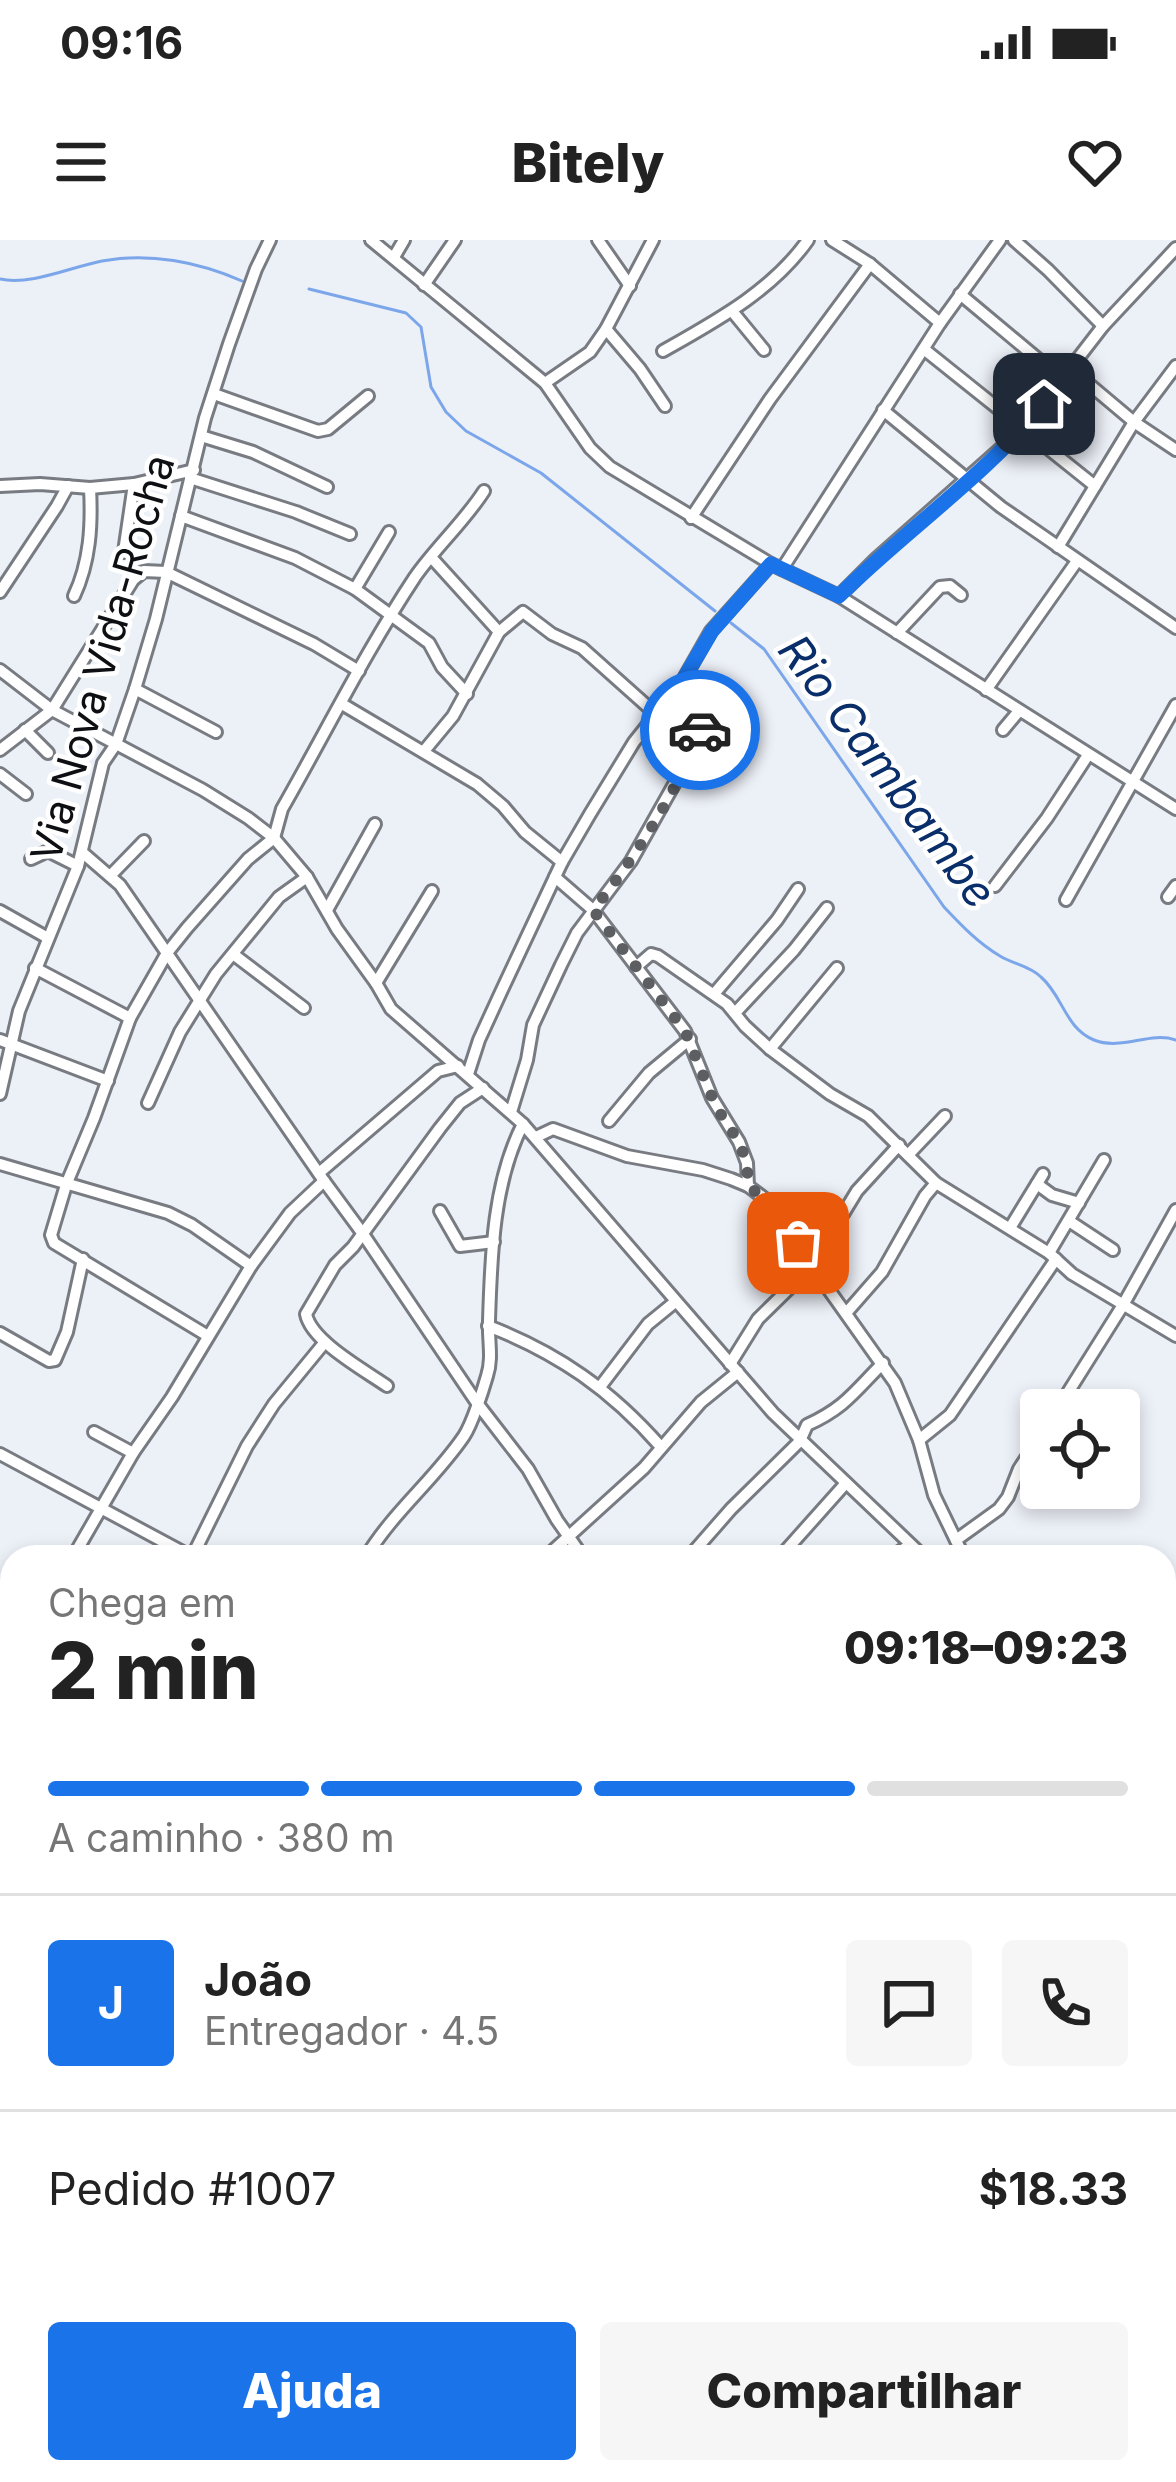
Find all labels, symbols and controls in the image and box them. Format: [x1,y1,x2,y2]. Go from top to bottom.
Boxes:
text: 09:16 [60,15,183,70]
icon: menu [48,129,114,195]
icon: heart [1062,129,1128,195]
text: Bitely [511,130,665,195]
pin [993,353,1095,455]
icon: home [1011,371,1077,437]
street label: Via Nova Vida-Rocha [19,449,185,867]
water label: Rio Cambambe [767,624,1009,918]
courier [640,670,760,790]
icon: car [667,697,733,763]
pin [747,1192,849,1294]
icon: bag [765,1210,831,1276]
map controls [1020,1389,1140,1509]
button: locate [1020,1389,1140,1509]
text: Chega em [48,1579,236,1626]
text: 09:18–09:23 [844,1620,1128,1675]
text: 2 min [48,1623,259,1718]
text: A caminho · 380 m [48,1814,395,1861]
button: chat [846,1940,972,2066]
button: phone [1002,1940,1128,2066]
text: João [204,1952,312,2007]
text: J [98,1975,124,2030]
text: Entregador · 4.5 [204,2007,499,2054]
text: Pedido #1007 [48,2161,337,2216]
text: $18.33 [979,2161,1128,2216]
button: Ajuda [48,2322,576,2460]
button: Compartilhar [600,2322,1128,2460]

